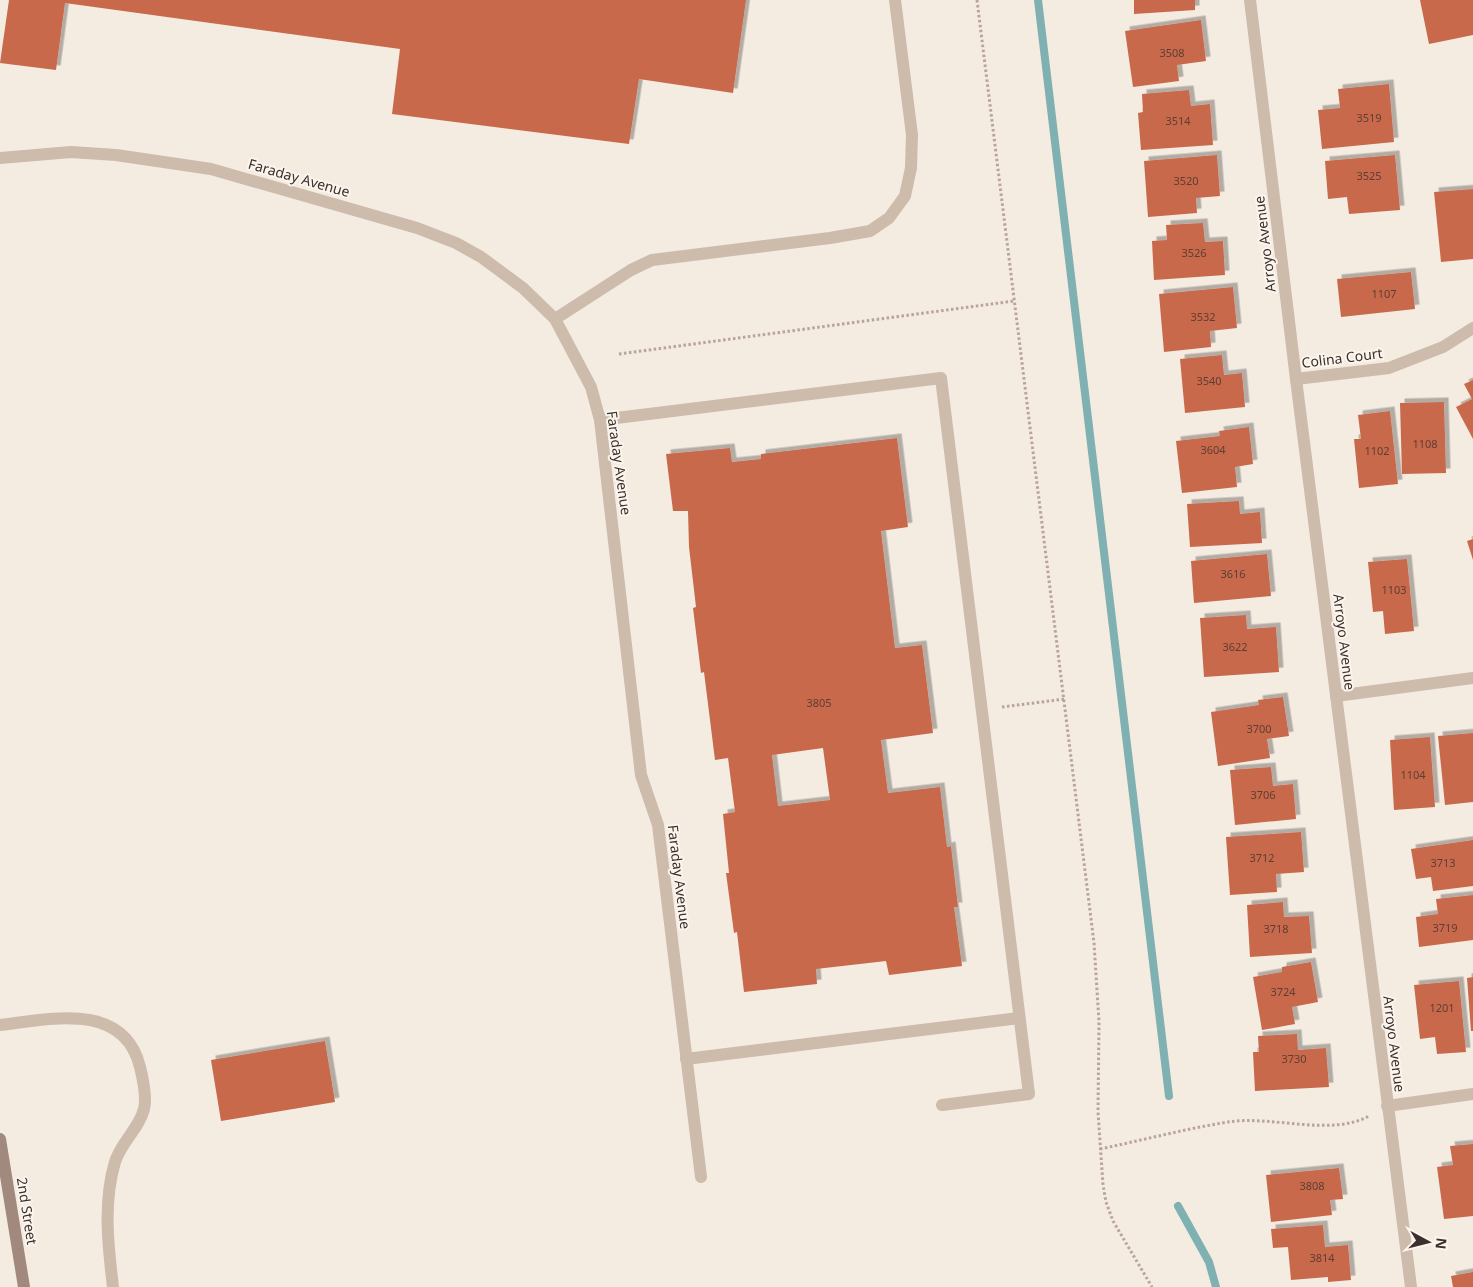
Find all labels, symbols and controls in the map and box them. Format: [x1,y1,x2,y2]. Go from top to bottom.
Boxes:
house number: 3508 [1159,45,1185,60]
house number: 3519 [1356,110,1382,125]
house number: 3514 [1165,113,1191,128]
street label: Faraday Avenue [246,154,352,201]
house number: 3525 [1356,168,1382,183]
house number: 3520 [1173,173,1199,188]
street label: Arroyo Avenue [1249,195,1280,293]
house number: 3526 [1181,245,1207,260]
house number: 1107 [1371,286,1397,301]
house number: 3532 [1190,309,1216,324]
street label: Colina Court [1300,343,1384,372]
house number: 3540 [1196,373,1222,388]
street label: Faraday Avenue [603,410,636,516]
house number: 1108 [1412,436,1438,451]
house number: 3604 [1200,442,1226,457]
house number: 1102 [1364,443,1390,458]
house number: 3616 [1220,566,1246,581]
house number: 1103 [1381,582,1407,597]
street label: Arroyo Avenue [1329,593,1360,691]
house number: 3622 [1222,639,1248,654]
house number: 3805 [806,695,832,710]
house number: 3700 [1246,721,1272,736]
house number: 1104 [1400,767,1426,782]
house number: 3706 [1250,787,1276,802]
street label: Faraday Avenue [664,824,695,930]
house number: 3712 [1249,850,1275,865]
house number: 3713 [1430,855,1456,870]
house number: 3719 [1432,920,1458,935]
house number: 3718 [1263,921,1289,936]
house number: 3724 [1270,984,1296,999]
street label: Arroyo Avenue [1379,995,1410,1093]
house number: 1201 [1429,1000,1455,1015]
house number: 3730 [1281,1051,1307,1066]
street label: 2nd Street [13,1176,42,1246]
house number: 3808 [1299,1178,1325,1193]
north arrow [1403,1217,1453,1267]
text: N [1431,1237,1452,1250]
house number: 3814 [1309,1250,1335,1265]

